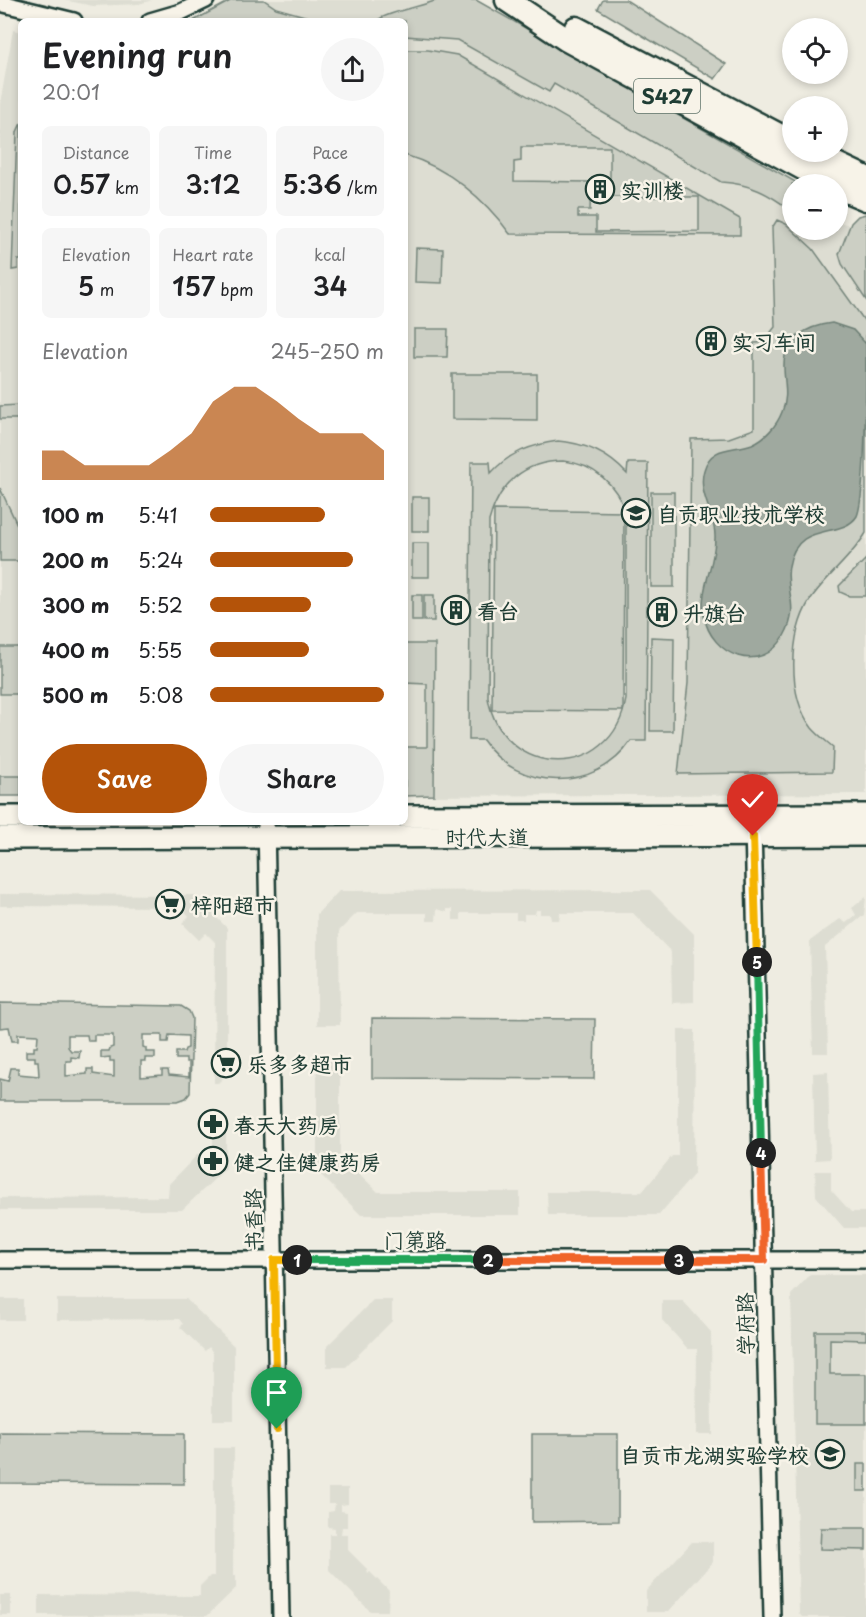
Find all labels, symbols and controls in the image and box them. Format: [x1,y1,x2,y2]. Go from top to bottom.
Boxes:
map controls [782,18,848,240]
button: locate [782,18,848,84]
text: Evening run [42,29,233,79]
button: share [321,38,384,101]
text: 20:01 [42,77,100,107]
road number: S427 [634,79,700,113]
button: + [782,96,848,162]
text: Distance [62,140,130,164]
text: Time [194,140,232,164]
text: Pace [312,140,348,164]
text: 0.57 [53,164,110,203]
text: 3:12 [185,164,241,203]
text: 5:36 [282,164,342,203]
building icon: 实训楼 [584,173,616,205]
place label: 实训楼 [621,173,684,205]
button: − [782,174,848,240]
text: km [110,175,139,199]
text: /km [342,175,378,199]
text: Elevation [61,242,131,266]
text: Heart rate [173,242,253,266]
text: kcal [314,242,346,266]
text: 5 [78,266,94,305]
text: 157 [172,266,215,305]
text: 34 [313,266,347,305]
text: m [94,277,114,301]
text: bpm [215,277,254,301]
building icon: 实习车间 [695,325,727,357]
place label: 实习车间 [732,325,816,357]
text: Elevation [42,336,128,366]
text: 245–250 m [271,336,384,366]
school or university icon: 自贡职业技术学校 [620,497,652,529]
place label: 自贡职业技术学校 [657,497,825,529]
text: 100 m [42,500,104,530]
text: 5:41 [138,500,178,530]
text: 200 m [42,545,109,575]
text: 5:24 [138,545,183,575]
text: 300 m [42,590,110,620]
text: 5:52 [138,590,183,620]
building icon: 看台 [440,594,472,626]
place label: 看台 [477,594,519,626]
building icon: 升旗台 [646,596,678,628]
place label: 升旗台 [683,596,746,628]
text: 400 m [42,635,110,665]
text: 5:55 [138,635,182,665]
text: 500 m [42,680,109,710]
text: 5:08 [138,680,184,710]
button: Save [42,744,207,813]
button: Share [219,744,384,813]
pin [727,774,778,836]
icon: check [736,783,769,816]
street label: 时代大道 [445,820,529,852]
supermarket icon: 梓阳超市 [154,888,186,920]
place label: 梓阳超市 [191,888,275,920]
pin: 5 [742,947,772,977]
text: 5 [752,950,762,974]
supermarket icon: 乐多多超市 [210,1047,242,1079]
place label: 乐多多超市 [247,1047,352,1079]
pharmacy icon: 春天大药房 [197,1108,229,1140]
place label: 春天大药房 [234,1108,339,1140]
pin: 4 [746,1138,776,1168]
text: 4 [756,1141,766,1165]
pharmacy icon: 健之佳健康药房 [197,1145,229,1177]
place label: 健之佳健康药房 [234,1145,381,1177]
street label: 书香路 [235,1188,269,1252]
street label: 门第路 [384,1223,447,1255]
pin: 1 [282,1245,312,1275]
pin: 2 [473,1245,503,1275]
pin: 3 [664,1245,694,1275]
text: 1 [293,1248,301,1272]
text: 2 [482,1248,494,1272]
text: 3 [674,1248,684,1272]
street label: 学府路 [727,1292,761,1356]
pin [251,1367,302,1429]
icon: arrive [260,1376,293,1409]
place label: 自贡市龙湖实验学校 [620,1438,809,1470]
school or university icon: 自贡市龙湖实验学校 [814,1438,846,1470]

